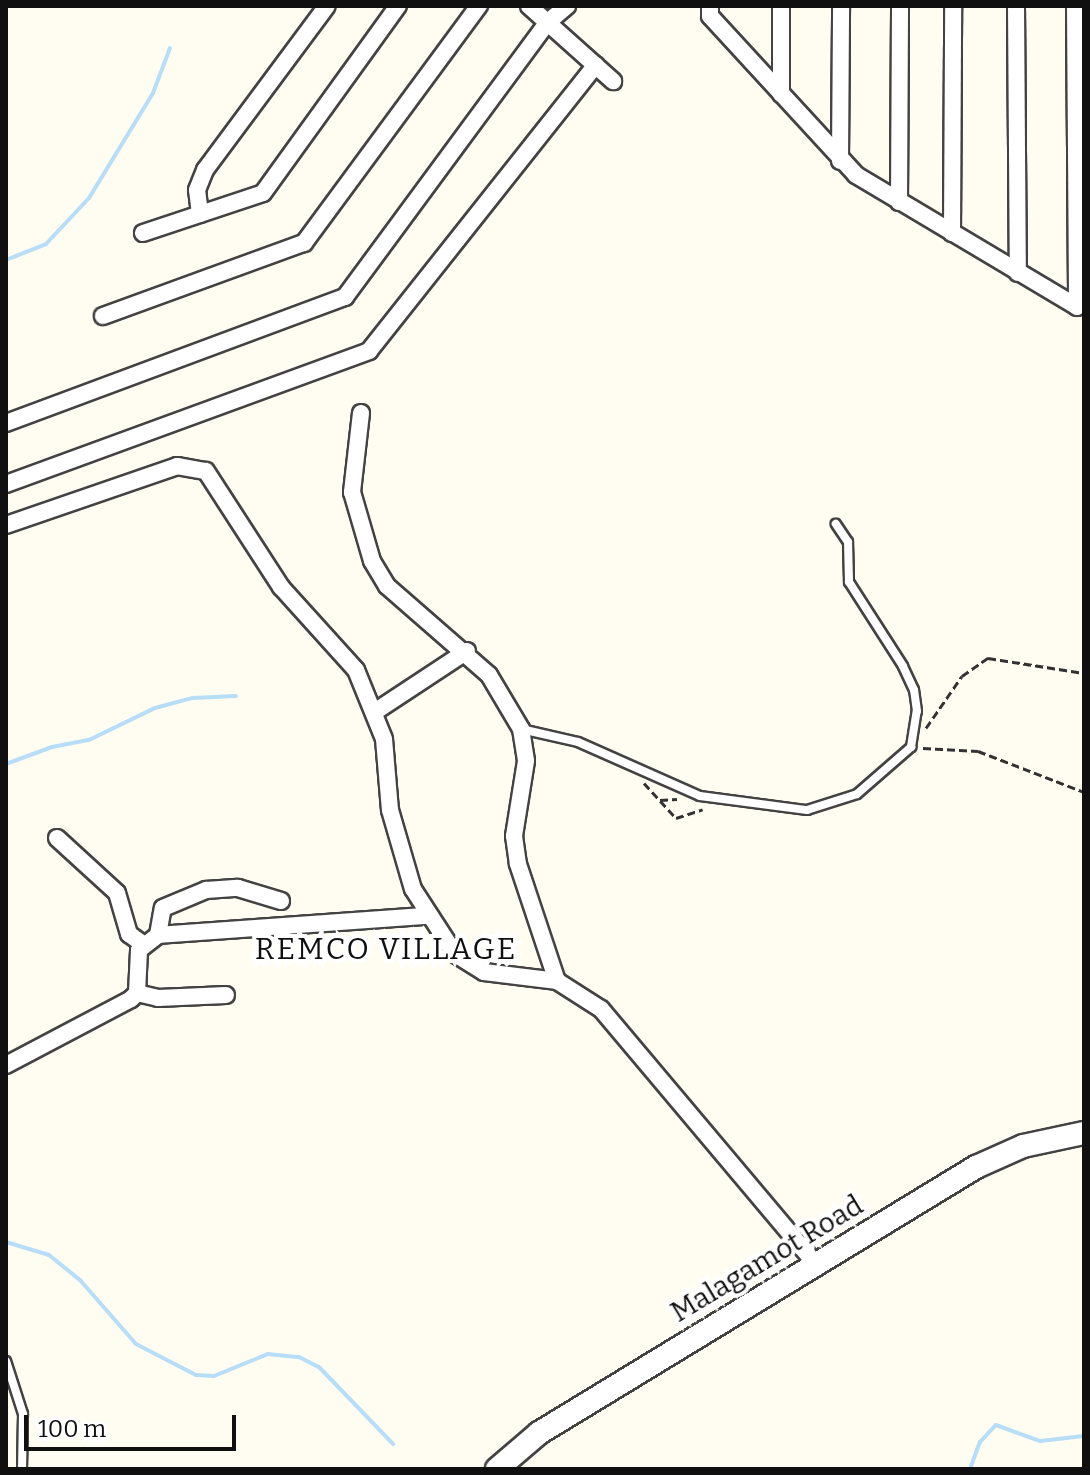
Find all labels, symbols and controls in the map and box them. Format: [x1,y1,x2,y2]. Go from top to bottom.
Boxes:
district label: REMCO VILLAGE [255,931,517,967]
street label: Malagamot Road [665,1189,869,1329]
scale bar [28,1399,240,1449]
text: 100 m [38,1415,106,1443]

